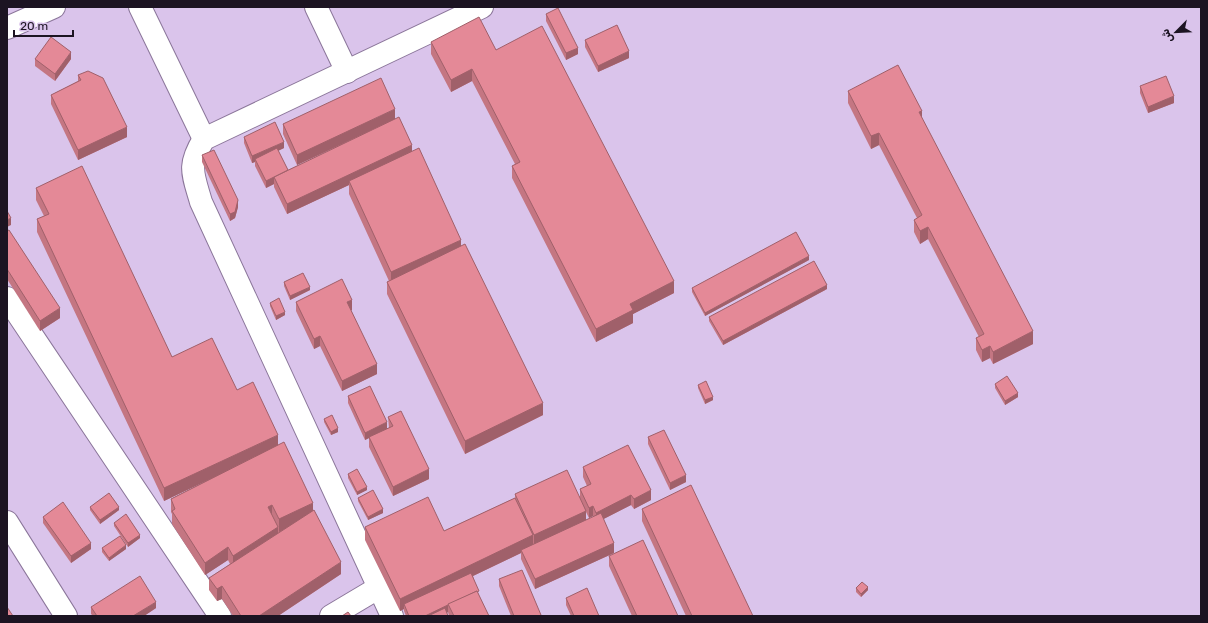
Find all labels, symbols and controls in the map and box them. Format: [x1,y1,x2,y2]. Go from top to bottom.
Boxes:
scale bar [14,12,73,38]
north arrow [1156,12,1196,52]
text: 20 m [20,19,48,33]
text: ش [1159,27,1176,45]

